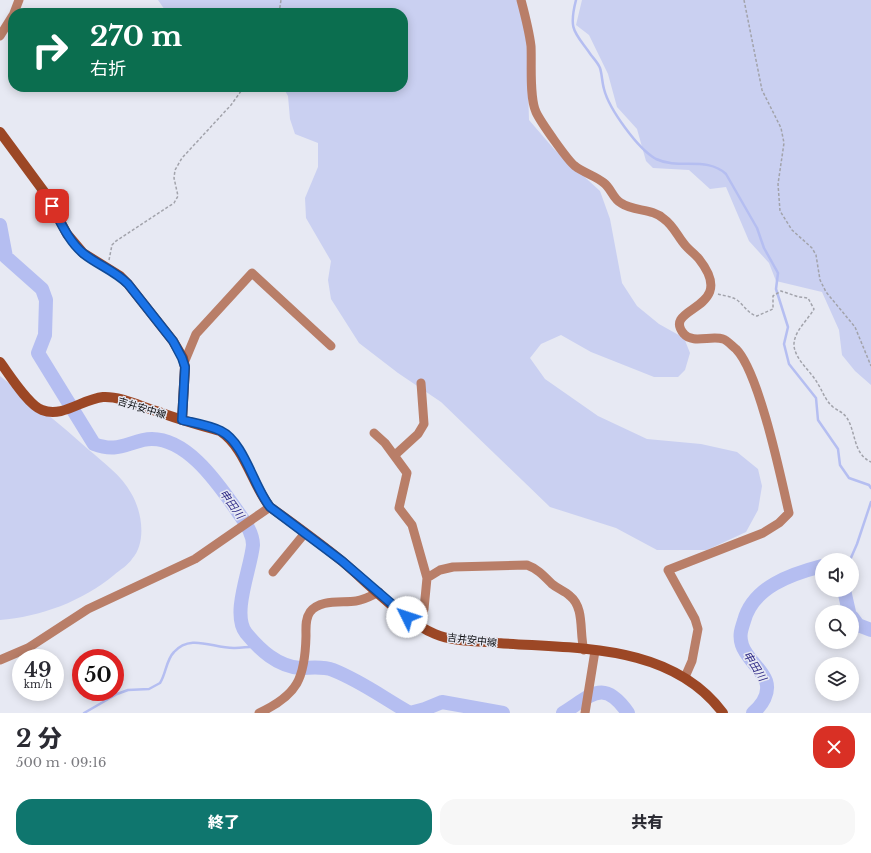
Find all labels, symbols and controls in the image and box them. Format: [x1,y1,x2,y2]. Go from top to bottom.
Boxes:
text: 270 m [90,19,182,54]
icon: right [24,24,76,76]
text: 右折 [90,58,126,80]
pin [35,189,69,223]
icon: arrive [41,195,63,217]
street label: 吉井安中線 [116,394,168,422]
water label: 申田川 [217,487,248,522]
map controls [815,553,859,701]
button: sound [815,553,859,597]
position arrow [386,596,428,638]
button: search [815,605,859,649]
street label: 吉井安中線 [446,631,498,649]
water label: 申田川 [740,648,770,685]
speed limit sign: 50 [72,649,124,701]
button: layers [815,657,859,701]
text: 49 [25,658,51,682]
text: km/h [24,678,52,691]
text: 2 分 [16,724,62,753]
button: close [813,726,855,768]
text: 500 m · 09:16 [16,754,106,771]
button: 終了 [16,799,432,845]
button: 共有 [440,799,855,845]

